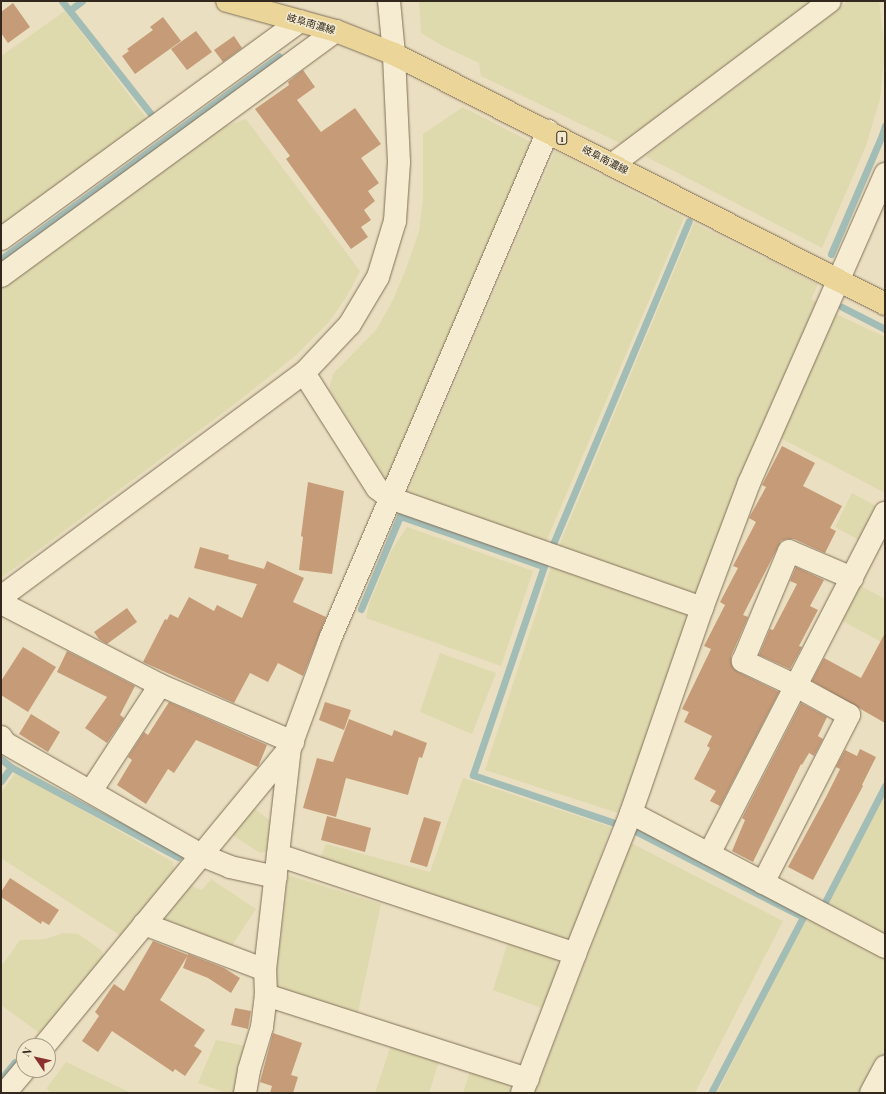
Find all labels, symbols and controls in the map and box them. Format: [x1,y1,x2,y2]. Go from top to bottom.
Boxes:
street label: 岐阜南濃線 [285,11,337,37]
road number: 1 [556,131,568,145]
street label: 岐阜南濃線 [580,143,630,177]
north arrow [16,1038,56,1078]
text: N [18,1044,35,1059]

